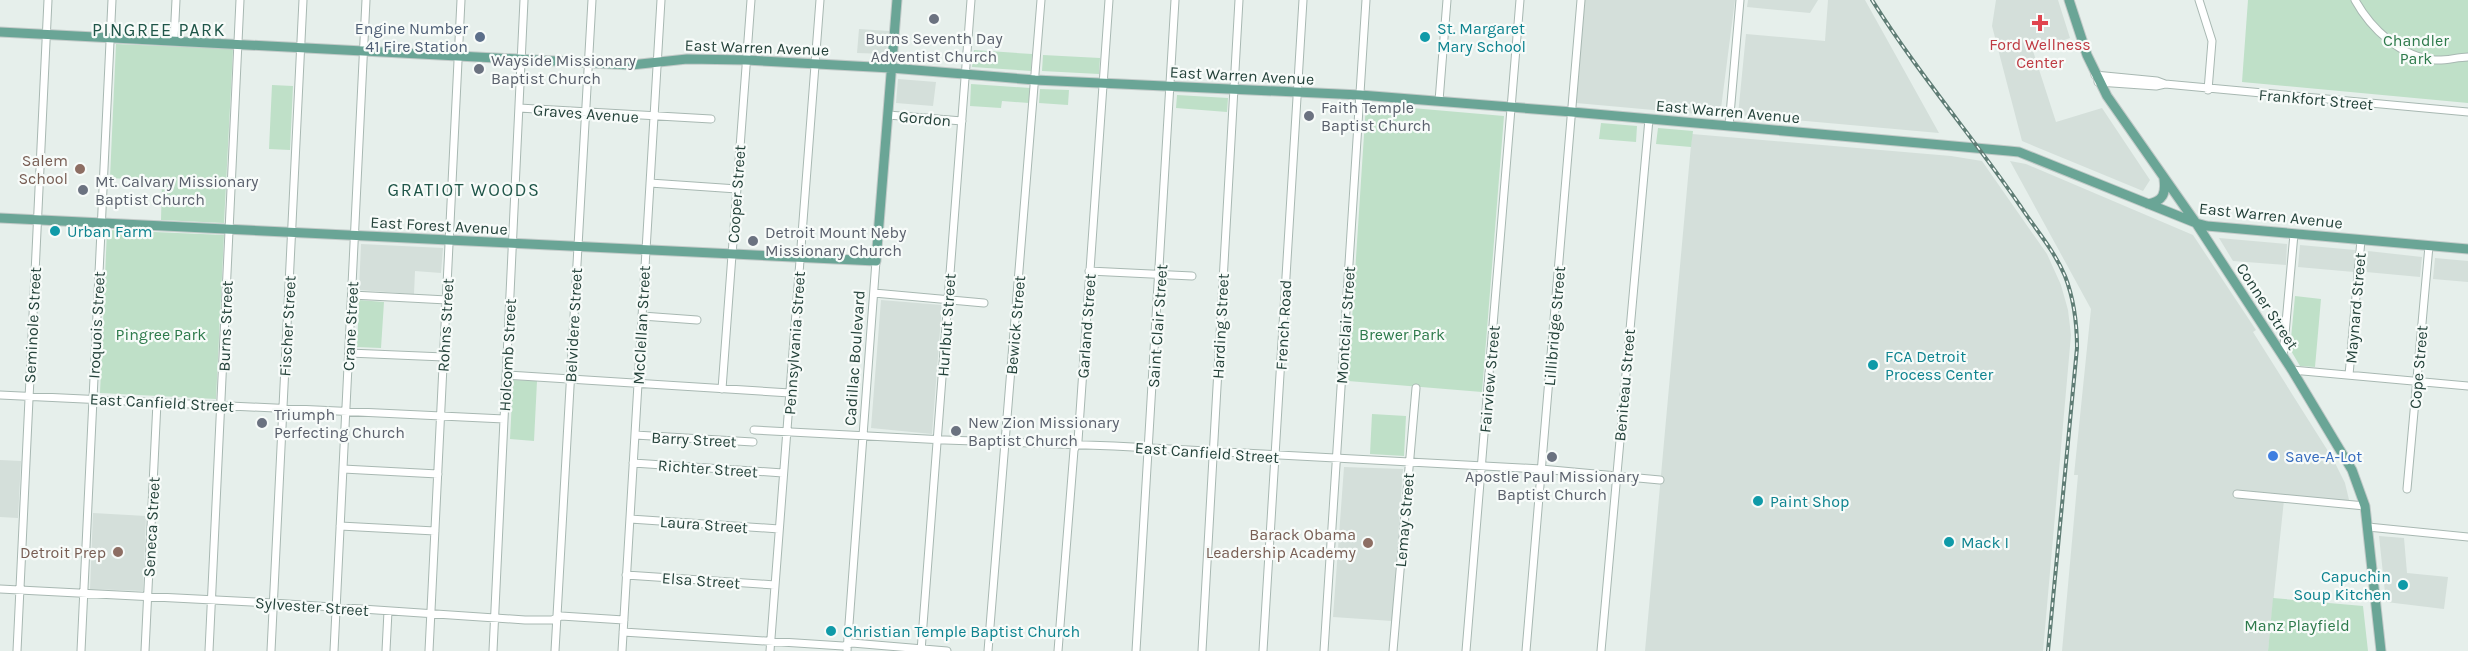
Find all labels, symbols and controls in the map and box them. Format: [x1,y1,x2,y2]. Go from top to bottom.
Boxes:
marker: Burns Seventh Day Adventist Church [927,12,941,26]
marker: Ford Wellness Center [2031,14,2049,32]
district label: PINGREE PARK [92,19,226,41]
place label: Engine Number 41 Fire Station [355,19,468,56]
place label: St. Margaret Mary School [1437,19,1526,56]
place label: Burns Seventh Day Adventist Church [865,29,1003,66]
marker: Engine Number 41 Fire Station [473,30,487,44]
marker: St. Margaret Mary School [1418,30,1432,44]
park label: Chandler Park [2383,31,2449,68]
street label: East Warren Avenue [684,35,830,60]
place label: Ford Wellness Center [1989,35,2091,72]
place label: Wayside Missionary Baptist Church [491,51,637,88]
marker: Wayside Missionary Baptist Church [472,62,486,76]
street label: East Warren Avenue [1169,62,1315,89]
street label: Frankfort Street [2258,85,2374,114]
street label: East Warren Avenue [1655,96,1801,127]
place label: Faith Temple Baptist Church [1321,98,1431,135]
street label: Graves Avenue [532,100,640,127]
street label: Gordon [898,107,952,130]
marker: Faith Temple Baptist Church [1302,109,1316,123]
street label: Cooper Street [724,144,749,244]
place label: Salem School [18,151,68,188]
marker: Salem School [73,162,87,176]
place label: Mt. Calvary Missionary Baptist Church [95,172,259,209]
district label: GRATIOT WOODS [388,179,540,201]
marker: Mt. Calvary Missionary Baptist Church [76,183,90,197]
street label: East Warren Avenue [2198,198,2344,232]
street label: East Forest Avenue [370,212,508,239]
place label: Urban Farm [67,222,153,241]
place label: Detroit Mount Neby Missionary Church [765,223,907,260]
marker: Urban Farm [48,224,62,238]
marker: Detroit Mount Neby Missionary Church [746,234,760,248]
street label: Maynard Street [2341,252,2370,364]
street label: Conner Street [2232,259,2303,353]
street label: Saint Clair Street [1144,263,1171,389]
street label: McClellan Street [629,265,654,385]
street label: Lillibridge Street [1540,265,1569,387]
street label: Seminole Street [20,266,45,384]
street label: Montclair Street [1332,266,1359,384]
street label: Belvidere Street [561,267,586,383]
street label: Pennsylvania Street [780,270,809,416]
street label: Iroquois Street [84,271,109,379]
street label: Hurlbut Street [933,273,960,377]
street label: Garland Street [1073,273,1100,379]
street label: Harding Street [1208,273,1233,379]
street label: Fischer Street [275,275,300,377]
street label: Bewick Street [1002,275,1029,375]
street label: Rohns Street [434,278,457,372]
street label: French Road [1272,279,1295,371]
street label: Burns Street [214,280,237,372]
street label: Crane Street [339,281,362,371]
street label: Cadillac Boulevard [840,290,869,426]
street label: Holcomb Street [495,298,520,412]
street label: Cope Street [2405,324,2432,410]
park label: Pingree Park [116,325,206,344]
park label: Brewer Park [1359,325,1445,344]
street label: Fairview Street [1475,325,1504,434]
street label: Beniteau Street [1610,328,1639,442]
place label: FCA Detroit Process Center [1885,347,1993,384]
marker: FCA Detroit Process Center [1866,358,1880,372]
street label: East Canfield Street [89,389,235,416]
place label: Triumph Perfecting Church [274,405,405,442]
place label: New Zion Missionary Baptist Church [968,413,1120,450]
marker: Triumph Perfecting Church [255,416,269,430]
marker: New Zion Missionary Baptist Church [949,424,963,438]
street label: Barry Street [651,428,737,451]
street label: East Canfield Street [1134,438,1280,467]
place label: Save-A-Lot [2285,447,2362,466]
marker: Save-A-Lot [2266,449,2280,463]
marker: Apostle Paul Missionary Baptist Church [1545,450,1559,464]
street label: Richter Street [657,456,759,481]
place label: Apostle Paul Missionary Baptist Church [1465,467,1640,504]
street label: Lemay Street [1391,472,1418,568]
street label: Seneca Street [139,476,164,578]
place label: Paint Shop [1770,492,1849,511]
marker: Paint Shop [1751,494,1765,508]
street label: Laura Street [659,512,749,537]
place label: Barack Obama Leadership Academy [1206,525,1357,562]
place label: Mack I [1961,533,2009,552]
marker: Mack I [1942,535,1956,549]
marker: Barack Obama Leadership Academy [1361,536,1375,550]
place label: Detroit Prep [20,543,106,562]
marker: Detroit Prep [111,545,125,559]
place label: Capuchin Soup Kitchen [2293,567,2391,604]
street label: Elsa Street [661,568,741,593]
marker: Capuchin Soup Kitchen [2396,578,2410,592]
street label: Sylvester Street [254,593,369,620]
park label: Manz Playfield [2244,616,2350,635]
place label: Christian Temple Baptist Church [843,622,1080,641]
marker: Christian Temple Baptist Church [824,624,838,638]

